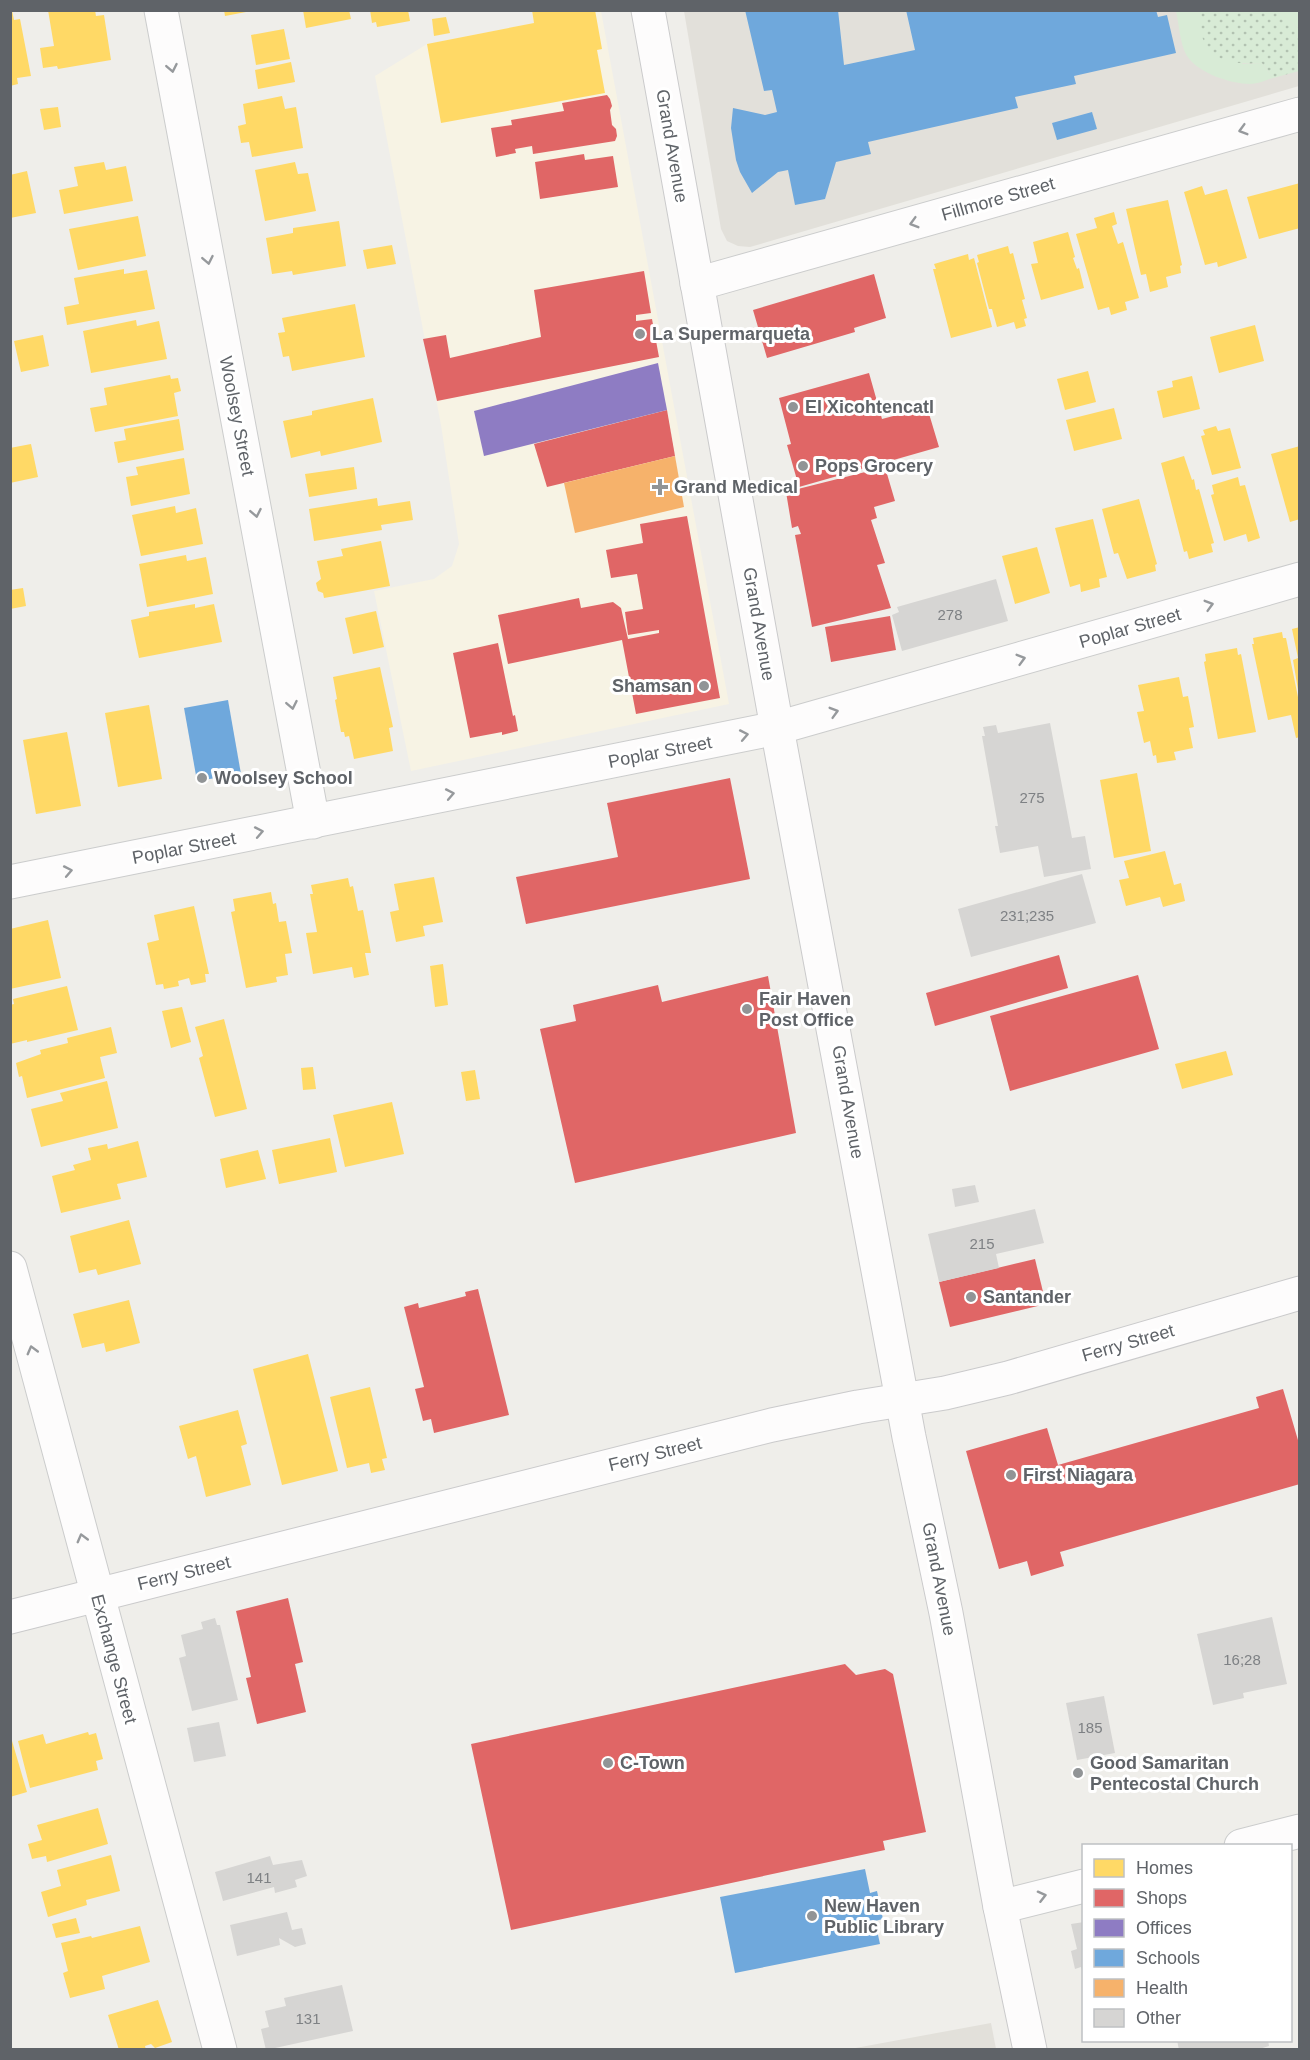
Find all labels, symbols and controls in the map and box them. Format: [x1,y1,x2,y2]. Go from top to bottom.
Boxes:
one-way arrow [165,63,178,73]
street label: Grand Avenue [652,88,692,204]
one-way arrow [1238,123,1249,135]
street label: Fillmore Street [939,173,1057,225]
one-way arrow [909,215,919,228]
one-way arrow [201,254,214,264]
place label: La Supermarqueta [652,324,811,344]
marker: La Supermarqueta [633,327,647,341]
street label: Woolsey Street [216,354,258,478]
place label: El Xicohtencatl [805,397,934,417]
marker: El Xicohtencatl [786,400,800,414]
place label: Pops Grocery [815,456,933,476]
marker: Pops Grocery [796,459,810,473]
place label: Grand Medical [674,477,798,497]
marker: Grand Medical [651,478,669,496]
one-way arrow [249,508,262,518]
street label: Grand Avenue [739,566,779,682]
one-way arrow [1203,600,1214,612]
street label: Poplar Street [1077,604,1183,652]
house number: 278 [937,606,963,623]
one-way arrow [1015,654,1026,666]
place label: Shamsan [612,676,692,696]
marker: Shamsan [697,679,711,693]
one-way arrow [285,700,298,710]
one-way arrow [828,707,839,719]
one-way arrow [739,729,749,742]
street label: Poplar Street [607,732,713,772]
place label: Woolsey School [214,768,353,788]
marker: Woolsey School [195,771,209,785]
one-way arrow [445,788,455,801]
house number: 275 [1019,789,1045,806]
one-way arrow [254,827,264,840]
street label: Poplar Street [131,828,237,868]
one-way arrow [63,865,73,878]
house number: 231;235 [1000,907,1054,924]
place label: Fair Haven Post Office [759,989,854,1030]
marker: Fair Haven Post Office [740,1002,754,1016]
street label: Grand Avenue [828,1044,868,1160]
house number: 215 [969,1235,995,1252]
place label: Santander [983,1287,1071,1307]
marker: Santander [964,1290,978,1304]
street label: Ferry Street [1080,1320,1176,1366]
one-way arrow [27,1345,39,1356]
street label: Ferry Street [606,1433,704,1475]
place label: First Niagara [1023,1465,1134,1485]
marker: First Niagara [1004,1468,1018,1482]
street label: Grand Avenue [918,1521,960,1637]
one-way arrow [77,1533,89,1544]
street label: Ferry Street [135,1552,233,1594]
street label: Exchange Street [87,1592,141,1726]
house number: 16;28 [1223,1651,1261,1668]
house number: 185 [1077,1719,1103,1736]
place label: C-Town [620,1753,685,1773]
place label: Good Samaritan Pentecostal Church [1090,1753,1259,1794]
marker: C-Town [601,1756,615,1770]
marker: Good Samaritan Pentecostal Church [1071,1766,1085,1780]
legend [1082,1844,1292,2042]
text: Homes [1136,1858,1193,1878]
house number: 141 [246,1869,272,1886]
text: Shops [1136,1888,1187,1908]
one-way arrow [1037,1891,1047,1904]
place label: New Haven Public Library [824,1896,944,1937]
marker: New Haven Public Library [805,1909,819,1923]
text: Offices [1136,1918,1192,1938]
text: Schools [1136,1948,1200,1968]
text: Health [1136,1978,1188,1998]
text: Other [1136,2008,1181,2028]
house number: 131 [295,2010,321,2027]

